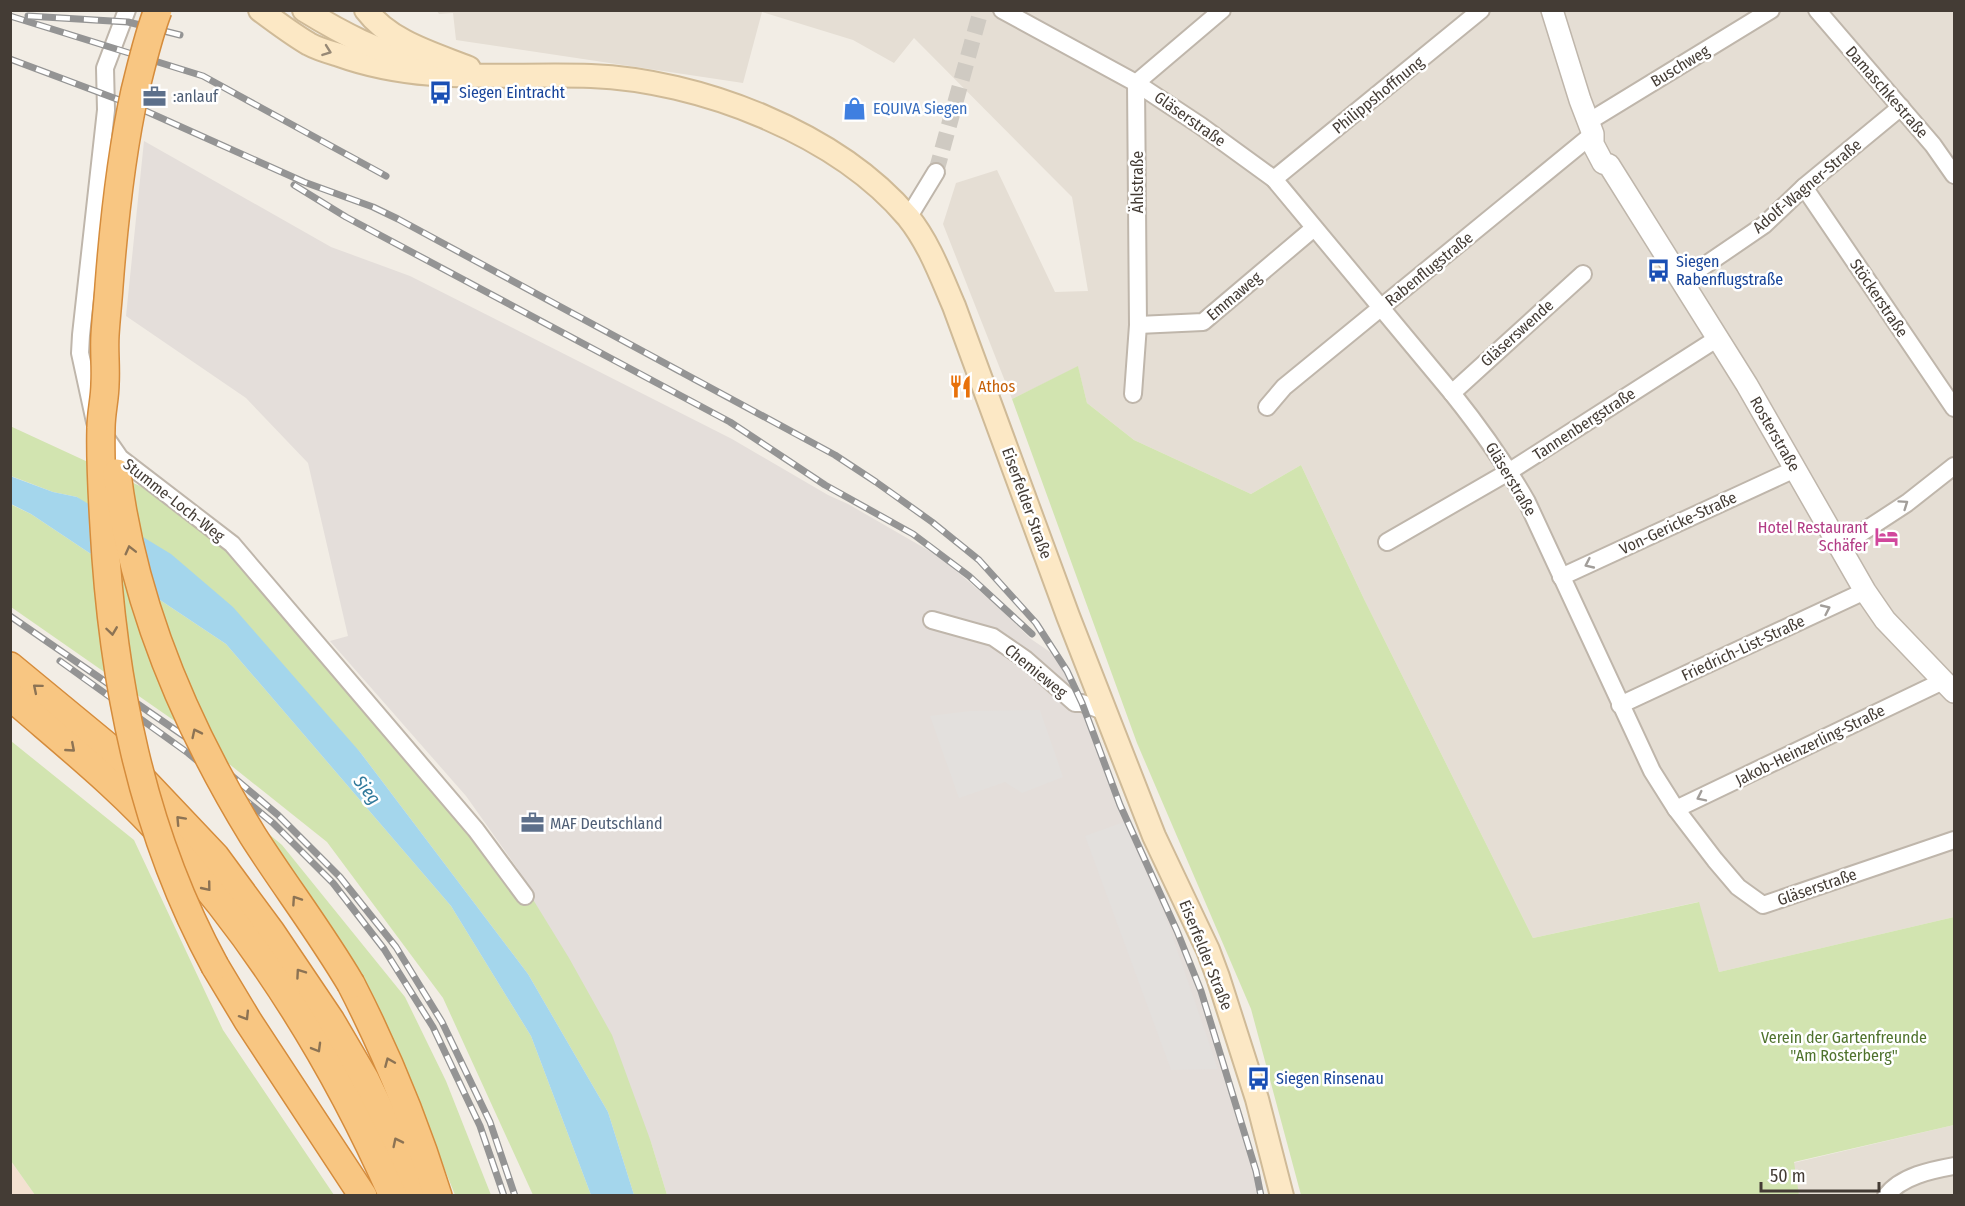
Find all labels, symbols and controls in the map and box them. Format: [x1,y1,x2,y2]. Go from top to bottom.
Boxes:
street label: Buschweg [1647,41,1713,91]
street label: Damaschkestraße [1842,42,1932,142]
one-way arrow [321,43,332,56]
street label: Philippshoffnung [1328,52,1428,138]
bus stop icon: Siegen Eintracht [428,79,454,105]
office icon: :anlauf [142,83,168,109]
place label: Siegen Eintracht [459,83,566,102]
place label: :anlauf [173,87,219,106]
street label: Gläserstraße [1151,88,1229,151]
shop icon: EQUIVA Siegen [842,95,868,121]
place label: EQUIVA Siegen [873,99,968,118]
street label: Adolf-Wagner-Straße [1749,135,1865,237]
street label: Ählstraße [1128,151,1147,213]
street label: Rabenflugstraße [1381,228,1477,310]
place label: Siegen Rabenflugstraße [1676,252,1783,289]
street label: Stöckerstraße [1846,255,1912,341]
bus stop icon: Siegen Rabenflugstraße [1645,257,1671,283]
street label: Emmaweg [1203,267,1266,324]
street label: Gläserswende [1477,295,1557,371]
restaurant icon: Athos [947,373,973,399]
place label: Athos [978,377,1015,396]
street label: Tannenbergstraße [1529,384,1639,464]
street label: Rosterstraße [1746,393,1804,475]
street label: Gläserstraße [1482,439,1540,519]
street label: Eiserfelder Straße [998,445,1056,561]
street label: Stumme-Loch-Weg [119,454,229,546]
street label: Von-Gericke-Straße [1616,487,1740,558]
one-way arrow [1898,500,1909,511]
place label: Hotel Restaurant Schäfer [1758,518,1869,555]
hotel icon: Hotel Restaurant Schäfer [1873,523,1899,549]
one-way arrow [125,545,138,555]
one-way arrow [1585,556,1596,568]
one-way arrow [1819,605,1830,617]
street label: Friedrich-List-Straße [1678,611,1808,685]
one-way arrow [105,626,118,635]
street label: Chemieweg [1001,640,1071,702]
one-way arrow [33,684,44,695]
street label: Jakob-Heinzerling-Straße [1732,700,1888,789]
one-way arrow [192,728,204,739]
one-way arrow [64,741,75,752]
water label: Sieg [348,770,385,809]
one-way arrow [1696,790,1707,802]
office icon: MAF Deutschland [519,810,545,836]
place label: MAF Deutschland [550,814,662,833]
one-way arrow [177,816,188,827]
street label: Gläserstraße [1775,865,1859,909]
one-way arrow [199,881,210,892]
one-way arrow [292,896,303,907]
street label: Eiserfelder Straße [1175,897,1237,1013]
one-way arrow [296,969,307,980]
one-way arrow [238,1010,250,1020]
park label: Verein der Gartenfreunde "Am Rosterberg" [1761,1028,1927,1065]
one-way arrow [310,1042,321,1052]
one-way arrow [384,1057,396,1068]
bus stop icon: Siegen Rinsenau [1245,1065,1271,1091]
place label: Siegen Rinsenau [1276,1069,1384,1088]
one-way arrow [392,1138,404,1149]
scale bar [1761,1155,1880,1193]
text: 50 m [1770,1165,1806,1187]

